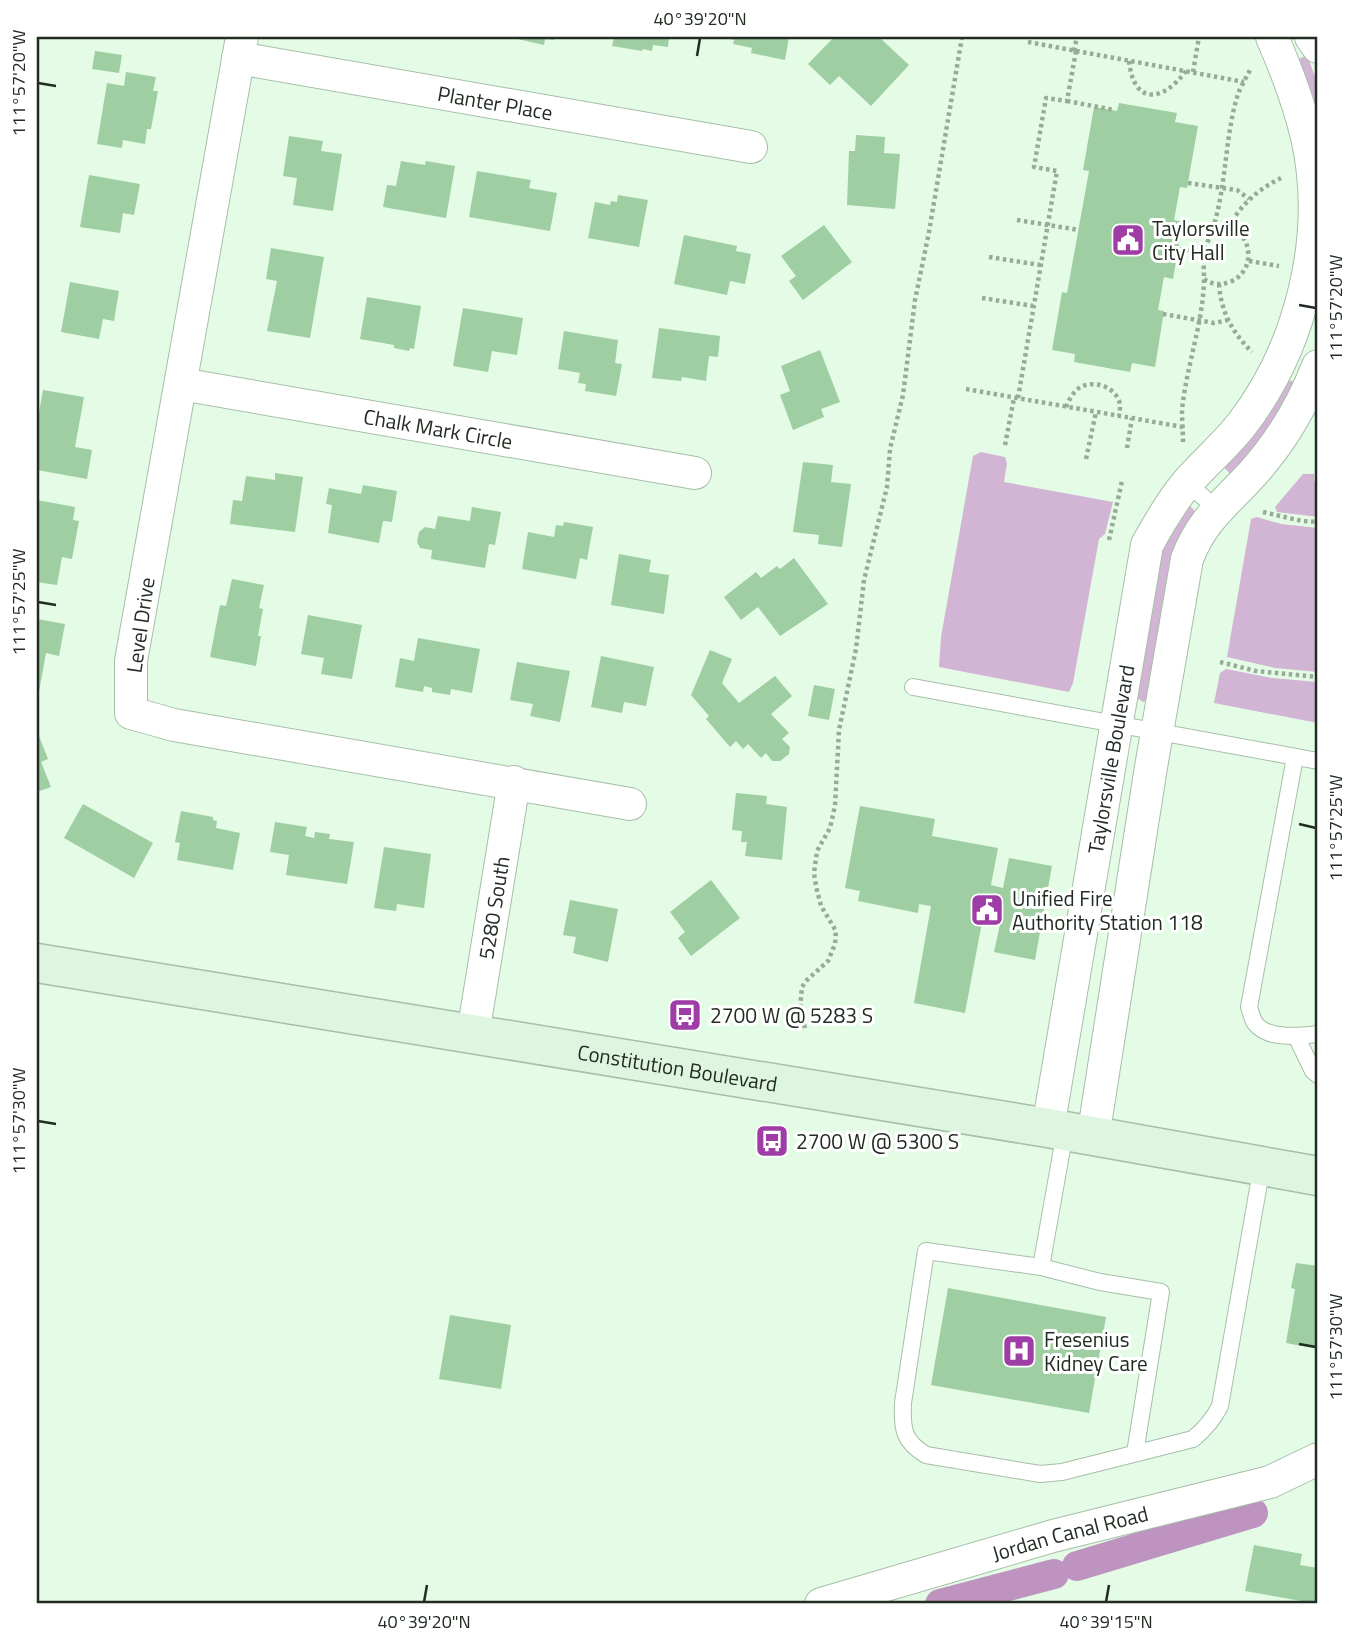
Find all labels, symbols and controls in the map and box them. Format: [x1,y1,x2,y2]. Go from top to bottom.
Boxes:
text: 40°39'20"N [653,5,747,32]
text: 111°57'20"W [5,29,32,137]
street label: Planter Place [435,77,555,128]
place label: Taylorsville City Hall [1152,212,1250,268]
public building icon: Taylorsville City Hall [1109,221,1147,259]
text: 111°57'20"W [1322,254,1349,362]
street label: Chalk Mark Circle [361,400,515,457]
text: 111°57'25"W [5,548,32,656]
street label: Level Drive [117,575,163,675]
street label: Taylorsville Boulevard [1079,662,1142,856]
text: 111°57'25"W [1322,774,1349,882]
street label: 5280 South [469,854,518,962]
place label: Unified Fire Authority Station 118 [1012,882,1203,938]
public building icon: Unified Fire Authority Station 118 [968,891,1006,929]
bus stop icon: 2700 W @ 5283 S [666,996,704,1034]
place label: 2700 W @ 5283 S [710,999,873,1031]
street label: Constitution Boulevard [575,1035,780,1100]
text: 111°57'30"W [5,1067,32,1175]
bus stop icon: 2700 W @ 5300 S [753,1122,791,1160]
place label: 2700 W @ 5300 S [796,1125,959,1157]
text: 111°57'30"W [1322,1293,1349,1401]
place label: Fresenius Kidney Care [1044,1323,1148,1379]
hospital icon: Fresenius Kidney Care [1000,1332,1038,1370]
street label: Jordan Canal Road [988,1497,1151,1569]
text: 40°39'20"N [377,1608,471,1635]
text: 40°39'15"N [1059,1608,1153,1635]

